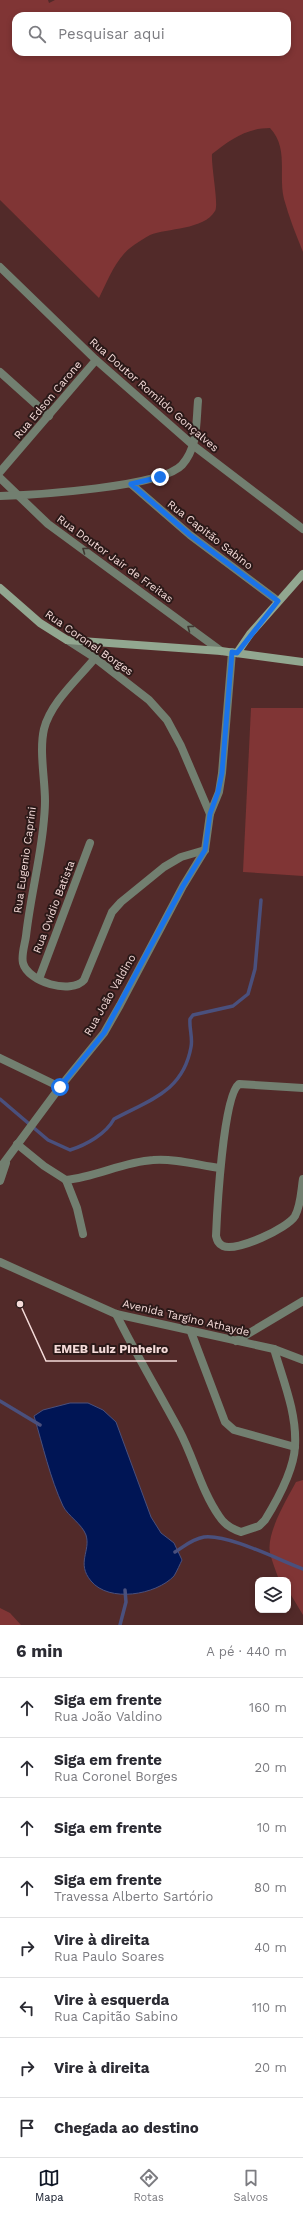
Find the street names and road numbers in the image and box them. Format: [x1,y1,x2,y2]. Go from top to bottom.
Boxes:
street label: Rua Doutor Romildo Gonçalves [87,335,221,455]
street label: Rua Edson Carone [11,358,85,442]
street label: Rua Capitão Sabino [165,498,255,572]
street label: Rua Doutor Jair de Freitas [54,512,176,606]
street label: Rua Coronel Borges [42,608,136,678]
street label: Rua Eugenio Caprini [11,806,39,914]
street label: Rua Ovidio Batista [30,859,78,955]
street label: Rua João Valdino [81,952,139,1038]
street label: Avenida Targino Athayde [121,1297,251,1339]

